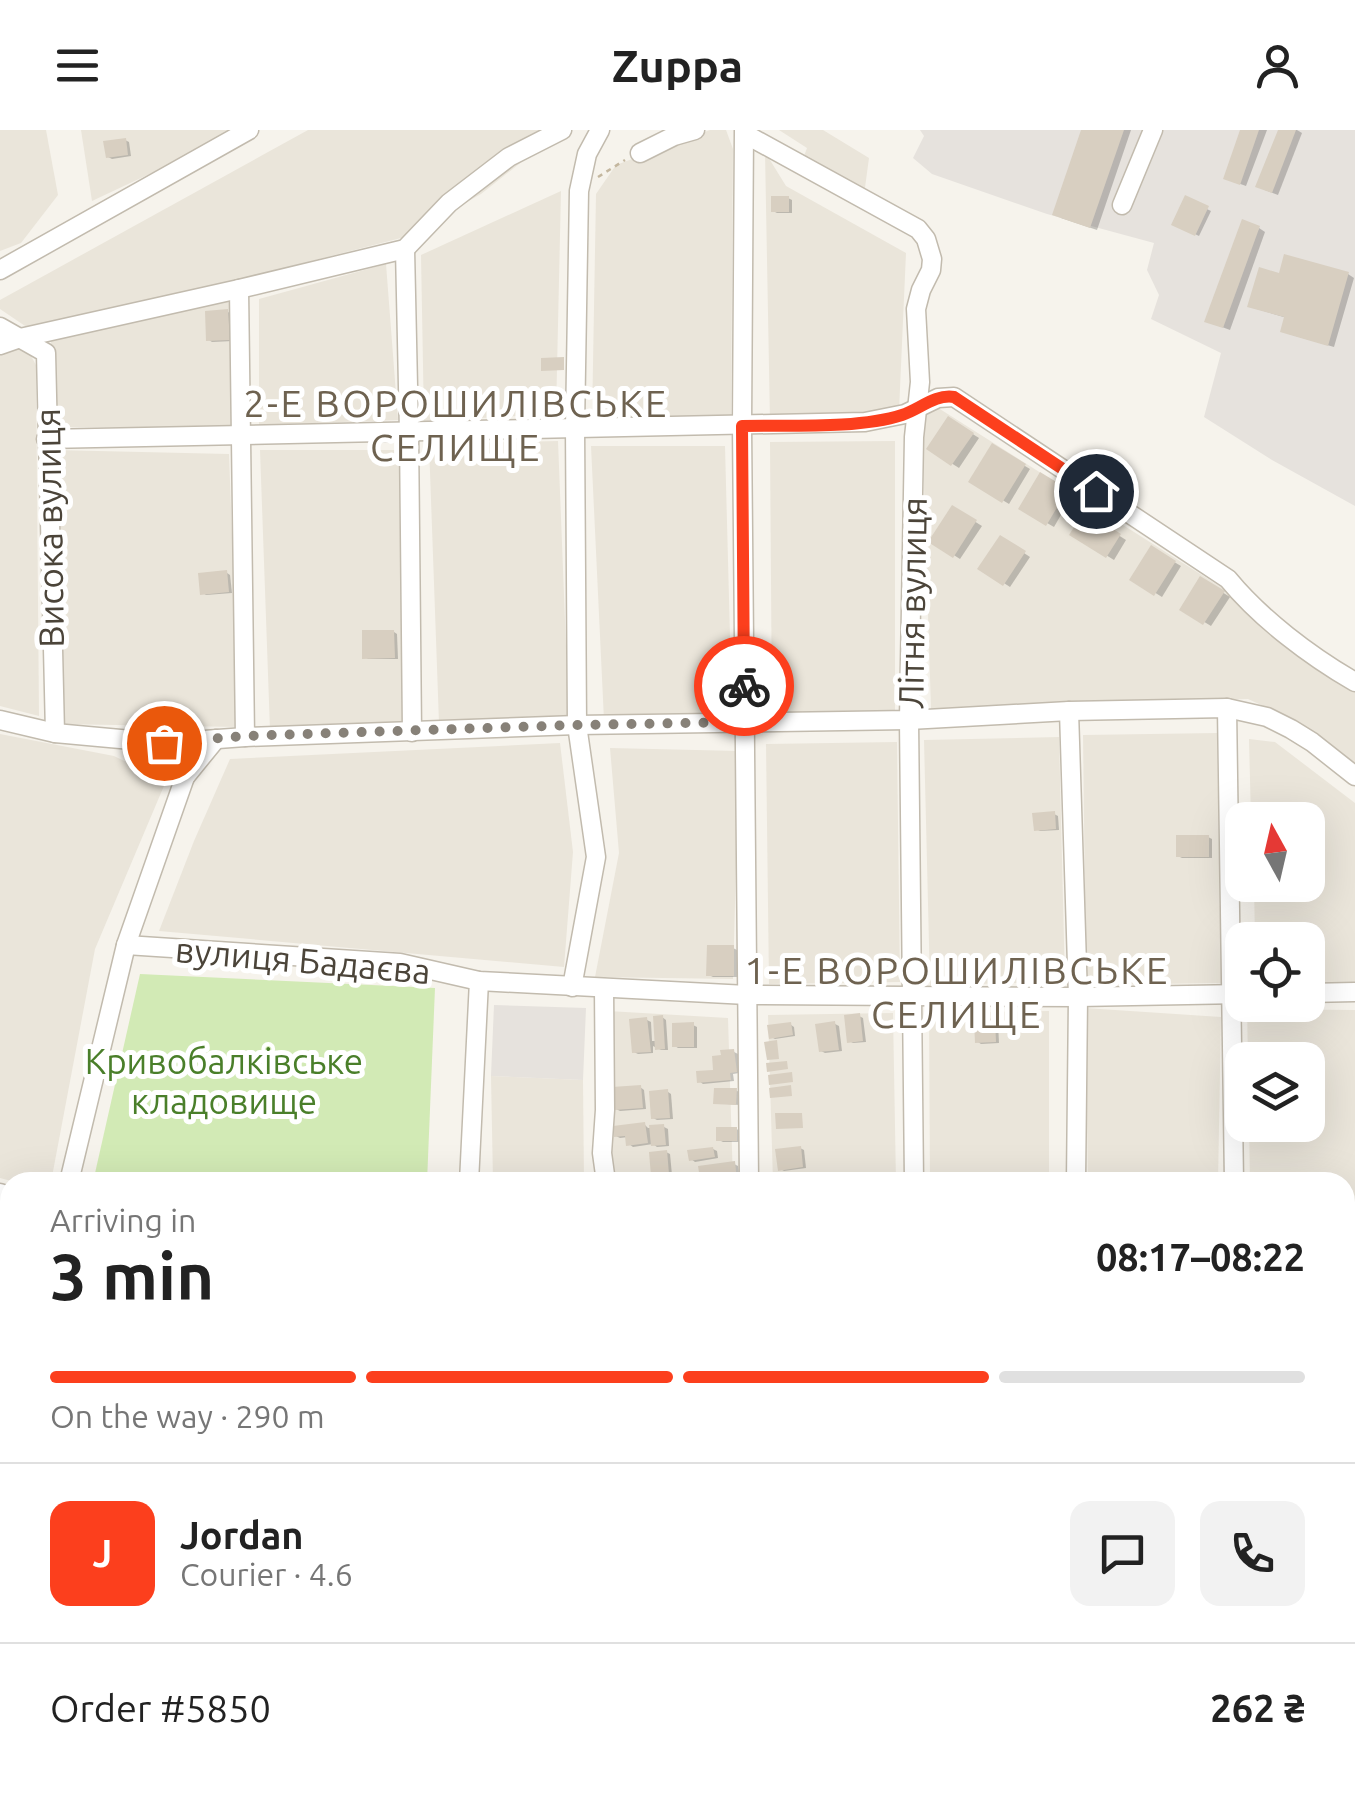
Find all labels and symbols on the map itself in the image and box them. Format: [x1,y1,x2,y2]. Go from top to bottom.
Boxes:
district label: 2-Е ВОРОШИЛІВСЬКЕ СЕЛИЩЕ [243,382,669,468]
street label: Висока вулиця [27,408,71,648]
pin [1054,449,1139,534]
street label: Літня вулиця [890,497,934,709]
courier [694,636,794,736]
pin [122,701,207,786]
north arrow [1225,802,1325,902]
street label: вулиця Бадаєва [174,929,432,991]
district label: 1-Е ВОРОШИЛІВСЬКЕ СЕЛИЩЕ [744,949,1170,1035]
park label: Кривобалківське кладовище [85,1041,363,1121]

